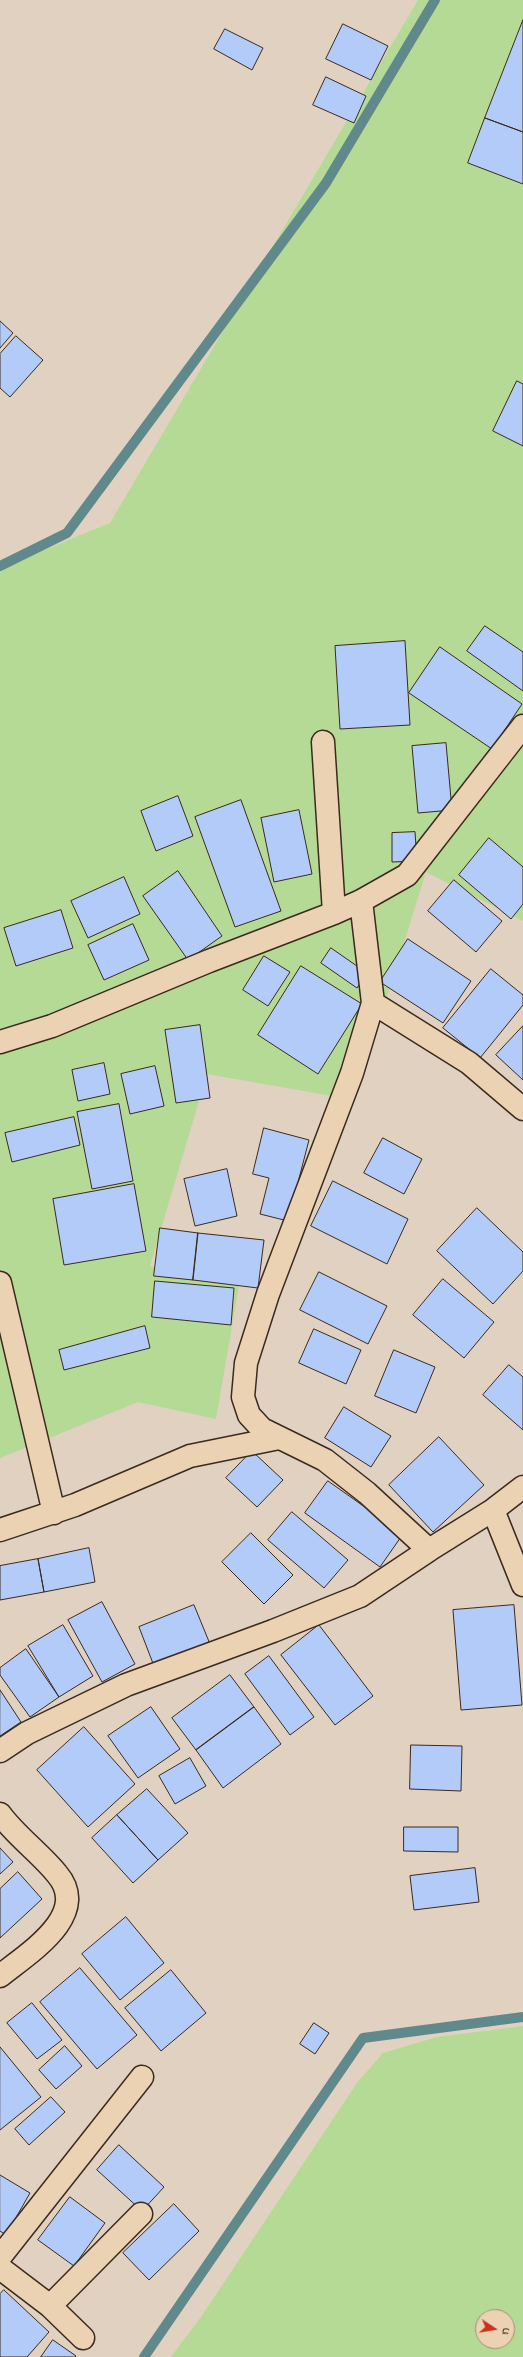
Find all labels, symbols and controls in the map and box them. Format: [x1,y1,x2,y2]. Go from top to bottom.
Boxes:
north arrow [475,2309,515,2349]
text: U [497,2326,514,2336]

